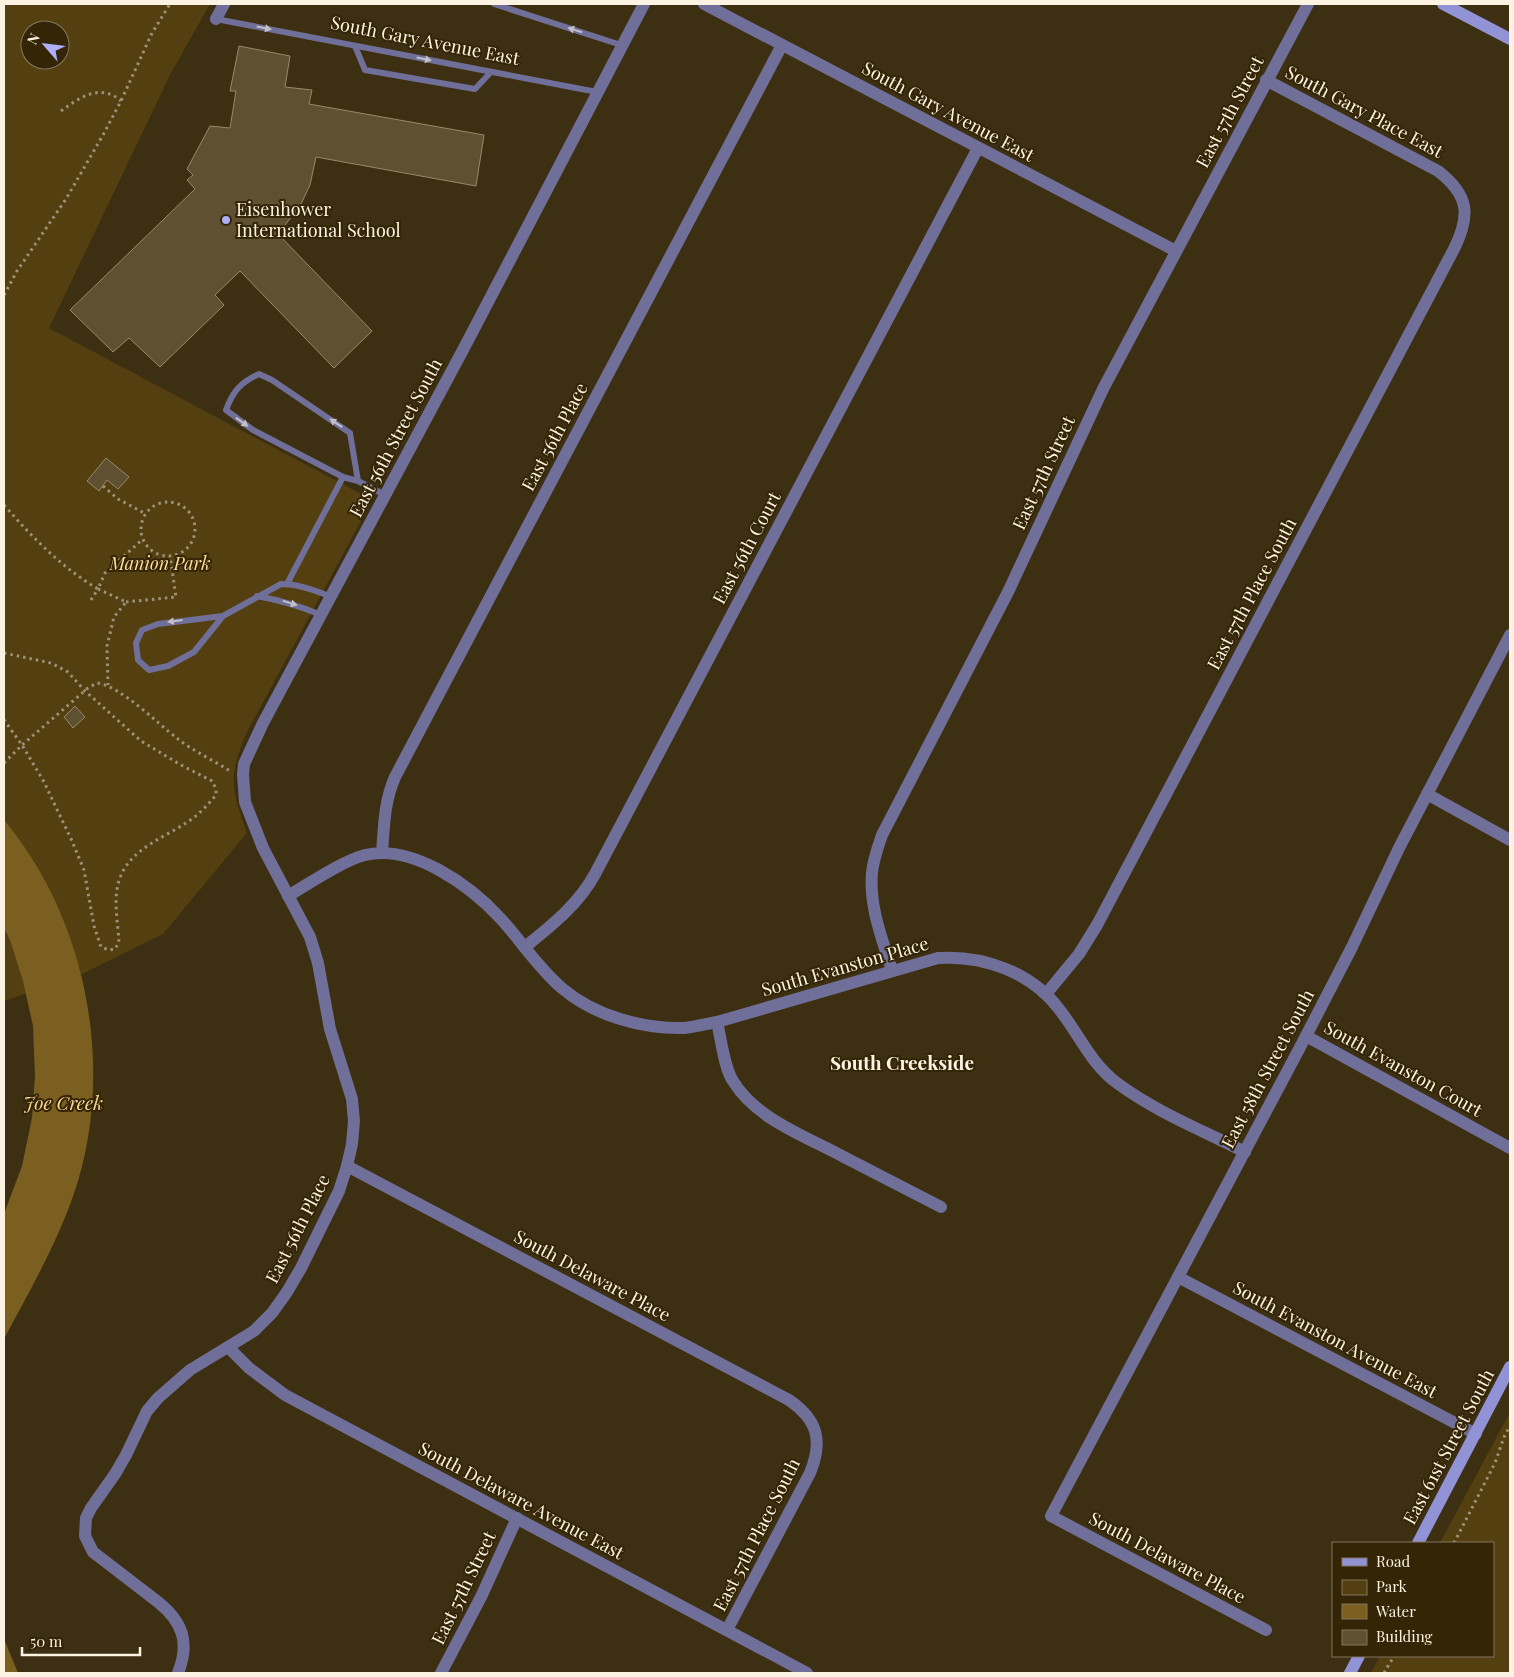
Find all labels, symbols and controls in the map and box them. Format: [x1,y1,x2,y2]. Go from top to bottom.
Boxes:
street label: South Gary Avenue East [329,10,522,70]
north arrow [20,20,70,70]
one-way arrow [257,24,272,32]
one-way arrow [567,26,582,34]
text: N [22,30,44,48]
street label: East 57th Street [1190,51,1269,171]
one-way arrow [416,55,432,63]
street label: South Gary Avenue East [858,56,1039,167]
street label: South Gary Place East [1281,59,1448,163]
place label: Eisenhower International School [236,197,401,242]
marker: Eisenhower International School [220,214,232,226]
street label: East 56th Street South [343,354,447,521]
street label: East 56th Place [516,378,593,495]
street label: East 57th Street [1006,411,1080,533]
one-way arrow [235,417,248,428]
one-way arrow [329,418,342,428]
street label: East 56th Court [706,487,786,608]
street label: East 57th Place South [1201,513,1301,674]
park label: Manion Park [109,551,211,575]
one-way arrow [282,600,297,608]
one-way arrow [167,617,183,625]
street label: South Evanston Place [758,931,931,1001]
street label: East 58th Street South [1215,985,1319,1152]
street label: South Evanston Court [1320,1015,1487,1122]
district label: South Creekside [830,1049,974,1075]
water label: Joe Creek [23,1089,103,1115]
street label: East 56th Place [259,1170,335,1287]
street label: South Delaware Place [510,1224,675,1327]
street label: South Evanston Avenue East [1229,1275,1442,1404]
street label: East 61st Street South [1397,1364,1499,1528]
street label: South Delaware Avenue East [415,1436,629,1565]
street label: East 57th Place South [707,1454,805,1615]
street label: South Delaware Place [1085,1506,1250,1609]
street label: East 57th Street [425,1526,501,1648]
legend [1332,1542,1494,1657]
text: Road [1376,1551,1410,1571]
text: Park [1376,1576,1408,1596]
text: Water [1375,1601,1416,1621]
scale bar [22,1624,140,1656]
text: Building [1376,1626,1433,1646]
text: 50 m [30,1631,63,1651]

